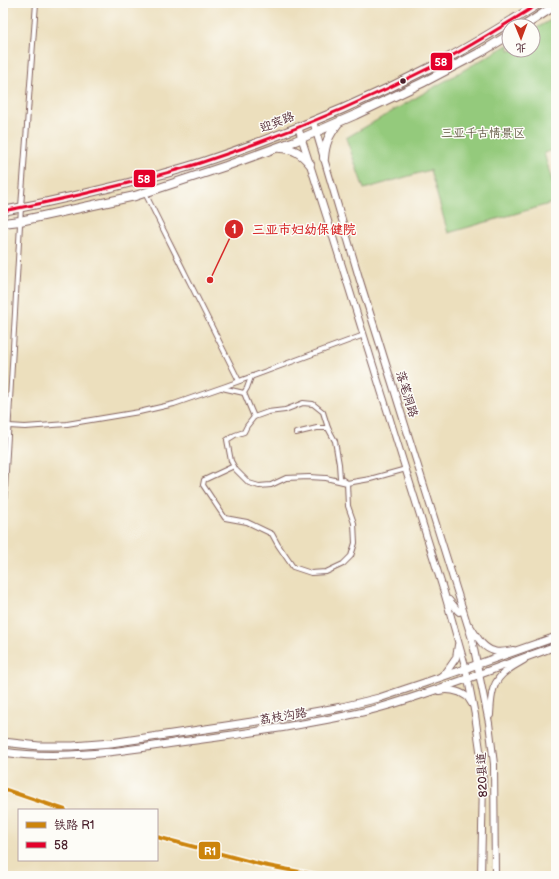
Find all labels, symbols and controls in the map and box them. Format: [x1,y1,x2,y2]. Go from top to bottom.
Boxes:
north arrow [501,18,541,58]
text: 北 [516,41,527,54]
line badge: 58 [430,52,453,71]
text: 58 [435,56,448,69]
unlabelled marker [398,76,408,86]
street label: 迎宾路 [258,109,297,136]
park label: 三亚千古情景区 [441,126,525,141]
line badge: 58 [133,169,156,188]
text: 58 [138,173,151,186]
callout: 三亚市妇幼保健院 [224,217,364,242]
text: 1 [231,222,237,237]
text: 三亚市妇幼保健院 [252,222,356,238]
street label: 落笔洞路 [392,369,421,419]
street label: 荔枝沟路 [258,705,308,728]
street label: 820县道 [474,752,491,798]
legend [18,809,158,861]
text: 铁路 R1 [54,818,94,833]
text: 58 [54,838,68,853]
line badge: R1 [198,841,221,860]
text: R1 [204,845,216,858]

